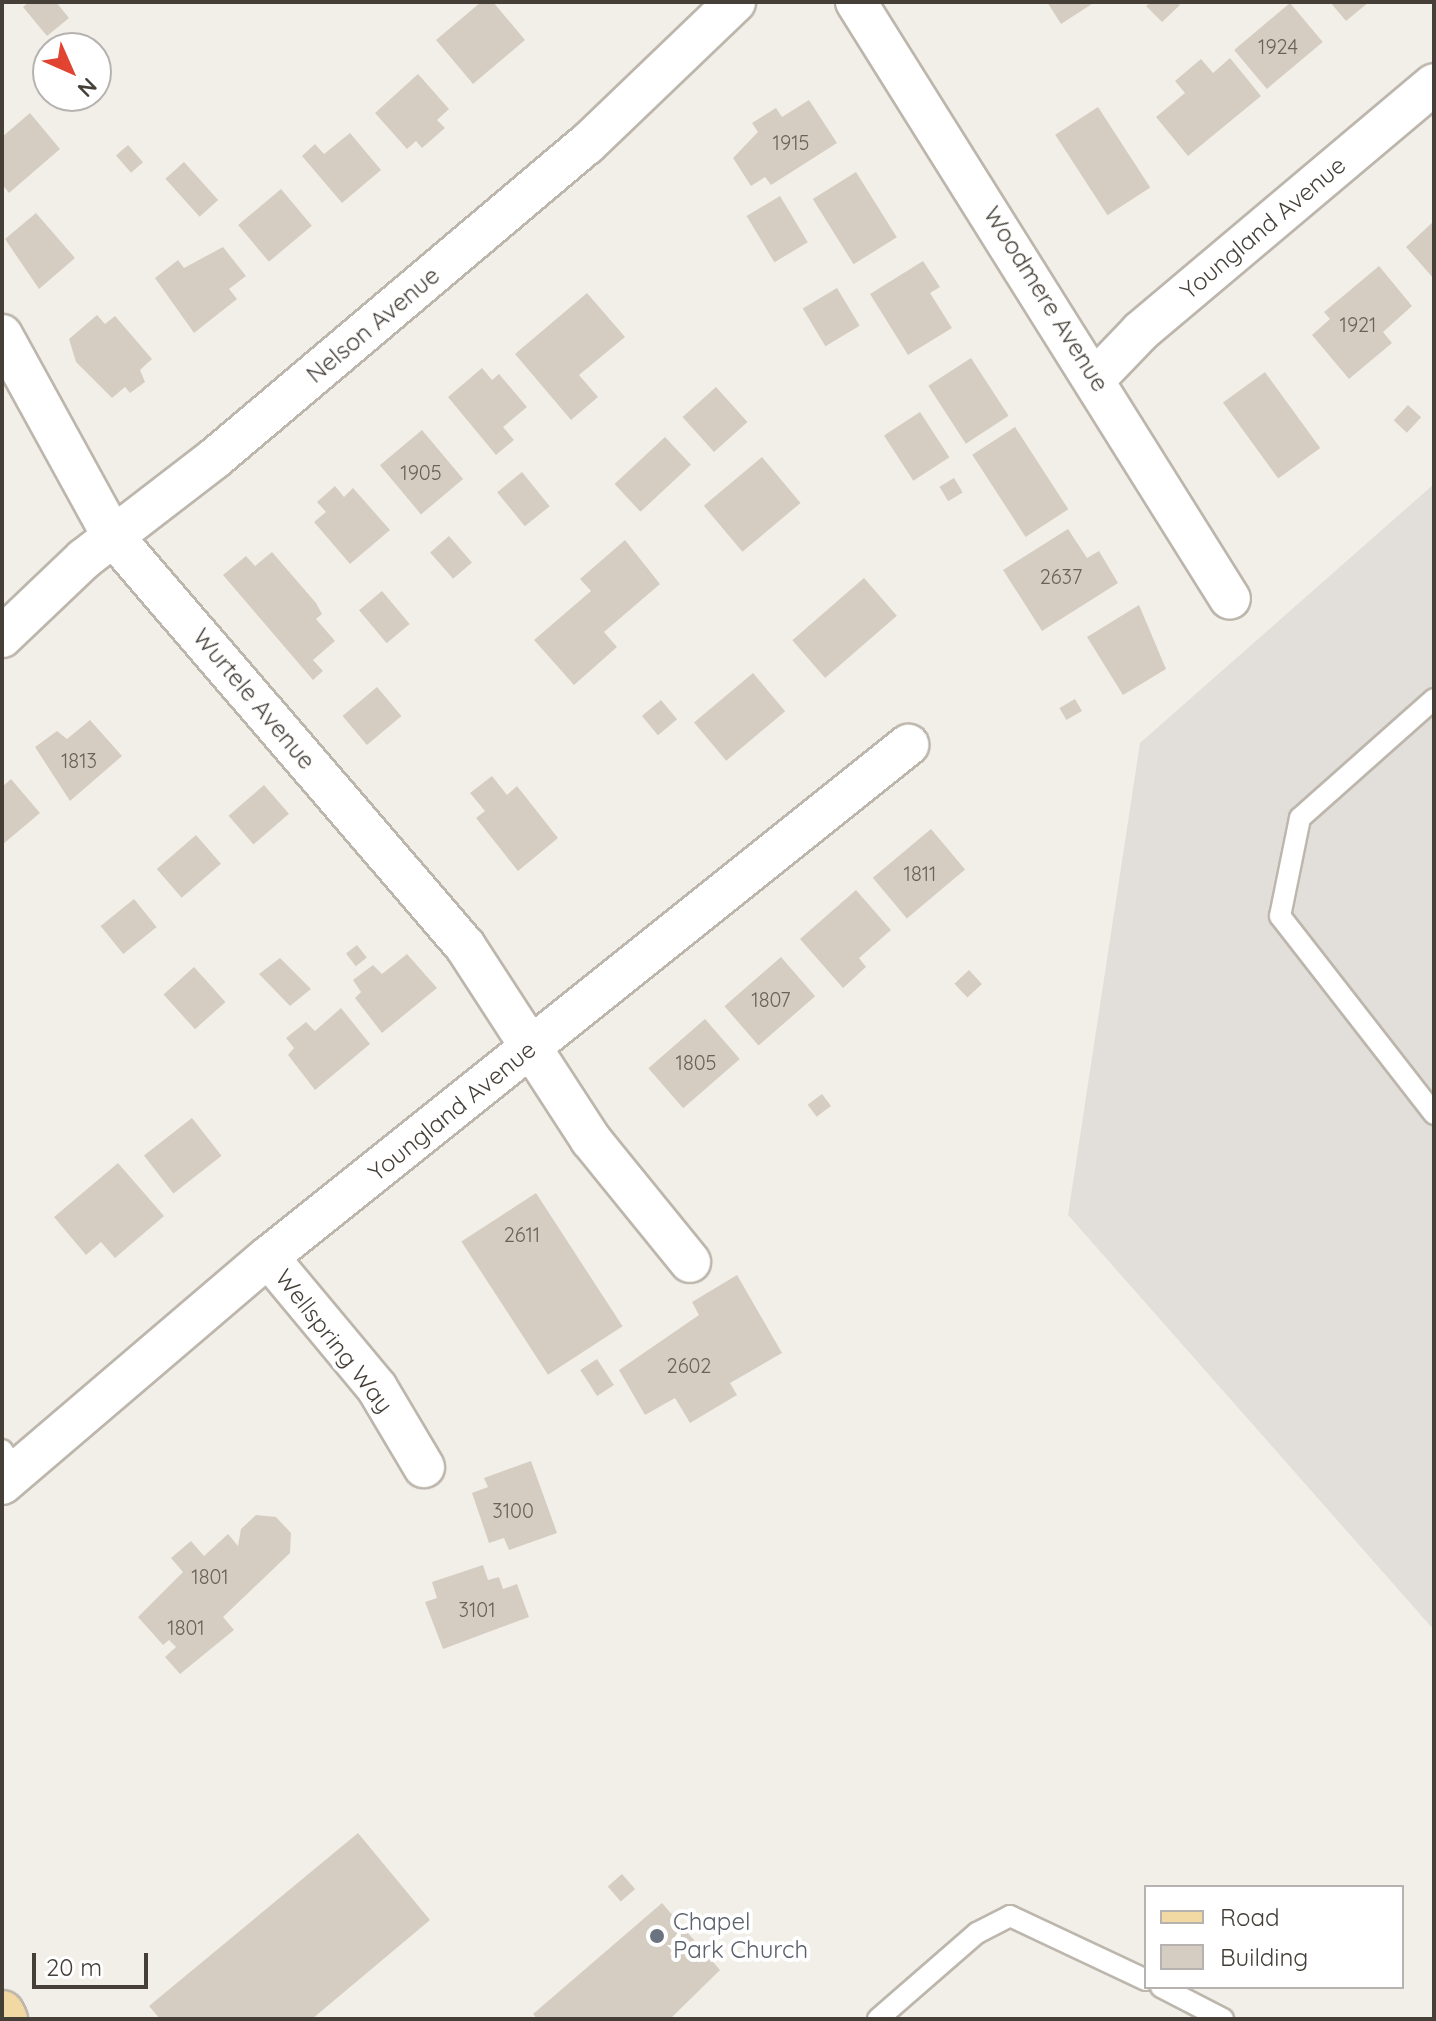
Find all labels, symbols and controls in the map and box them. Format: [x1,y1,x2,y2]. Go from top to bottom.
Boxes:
north arrow [32,32,112,112]
house number: 1924 [1258,34,1298,58]
text: N [72,72,103,103]
house number: 1915 [772,130,810,154]
street label: Youngland Avenue [1175,151,1351,305]
street label: Woodmere Avenue [977,201,1115,397]
street label: Nelson Avenue [301,261,445,389]
house number: 1921 [1339,312,1377,336]
house number: 1905 [400,460,442,484]
house number: 2637 [1040,564,1082,588]
street label: Wurtele Avenue [187,623,321,775]
house number: 1813 [61,748,97,772]
house number: 1811 [904,861,936,885]
house number: 1807 [751,987,791,1011]
street label: Youngland Avenue [363,1035,541,1187]
house number: 1805 [676,1050,716,1074]
house number: 2611 [504,1222,540,1246]
street label: Wellspring Way [269,1264,399,1418]
house number: 2602 [667,1353,711,1377]
house number: 3100 [492,1498,534,1522]
house number: 1801 [191,1564,229,1588]
house number: 3101 [458,1597,496,1621]
house number: 1801 [167,1615,205,1639]
legend [1144,1885,1404,1989]
text: Road [1220,1902,1280,1932]
place label: Chapel Park Church [673,1908,808,1964]
marker: Chapel Park Church [648,1927,666,1945]
scale bar [36,1937,152,1987]
text: Building [1220,1942,1308,1972]
text: 20 m [46,1952,102,1982]

